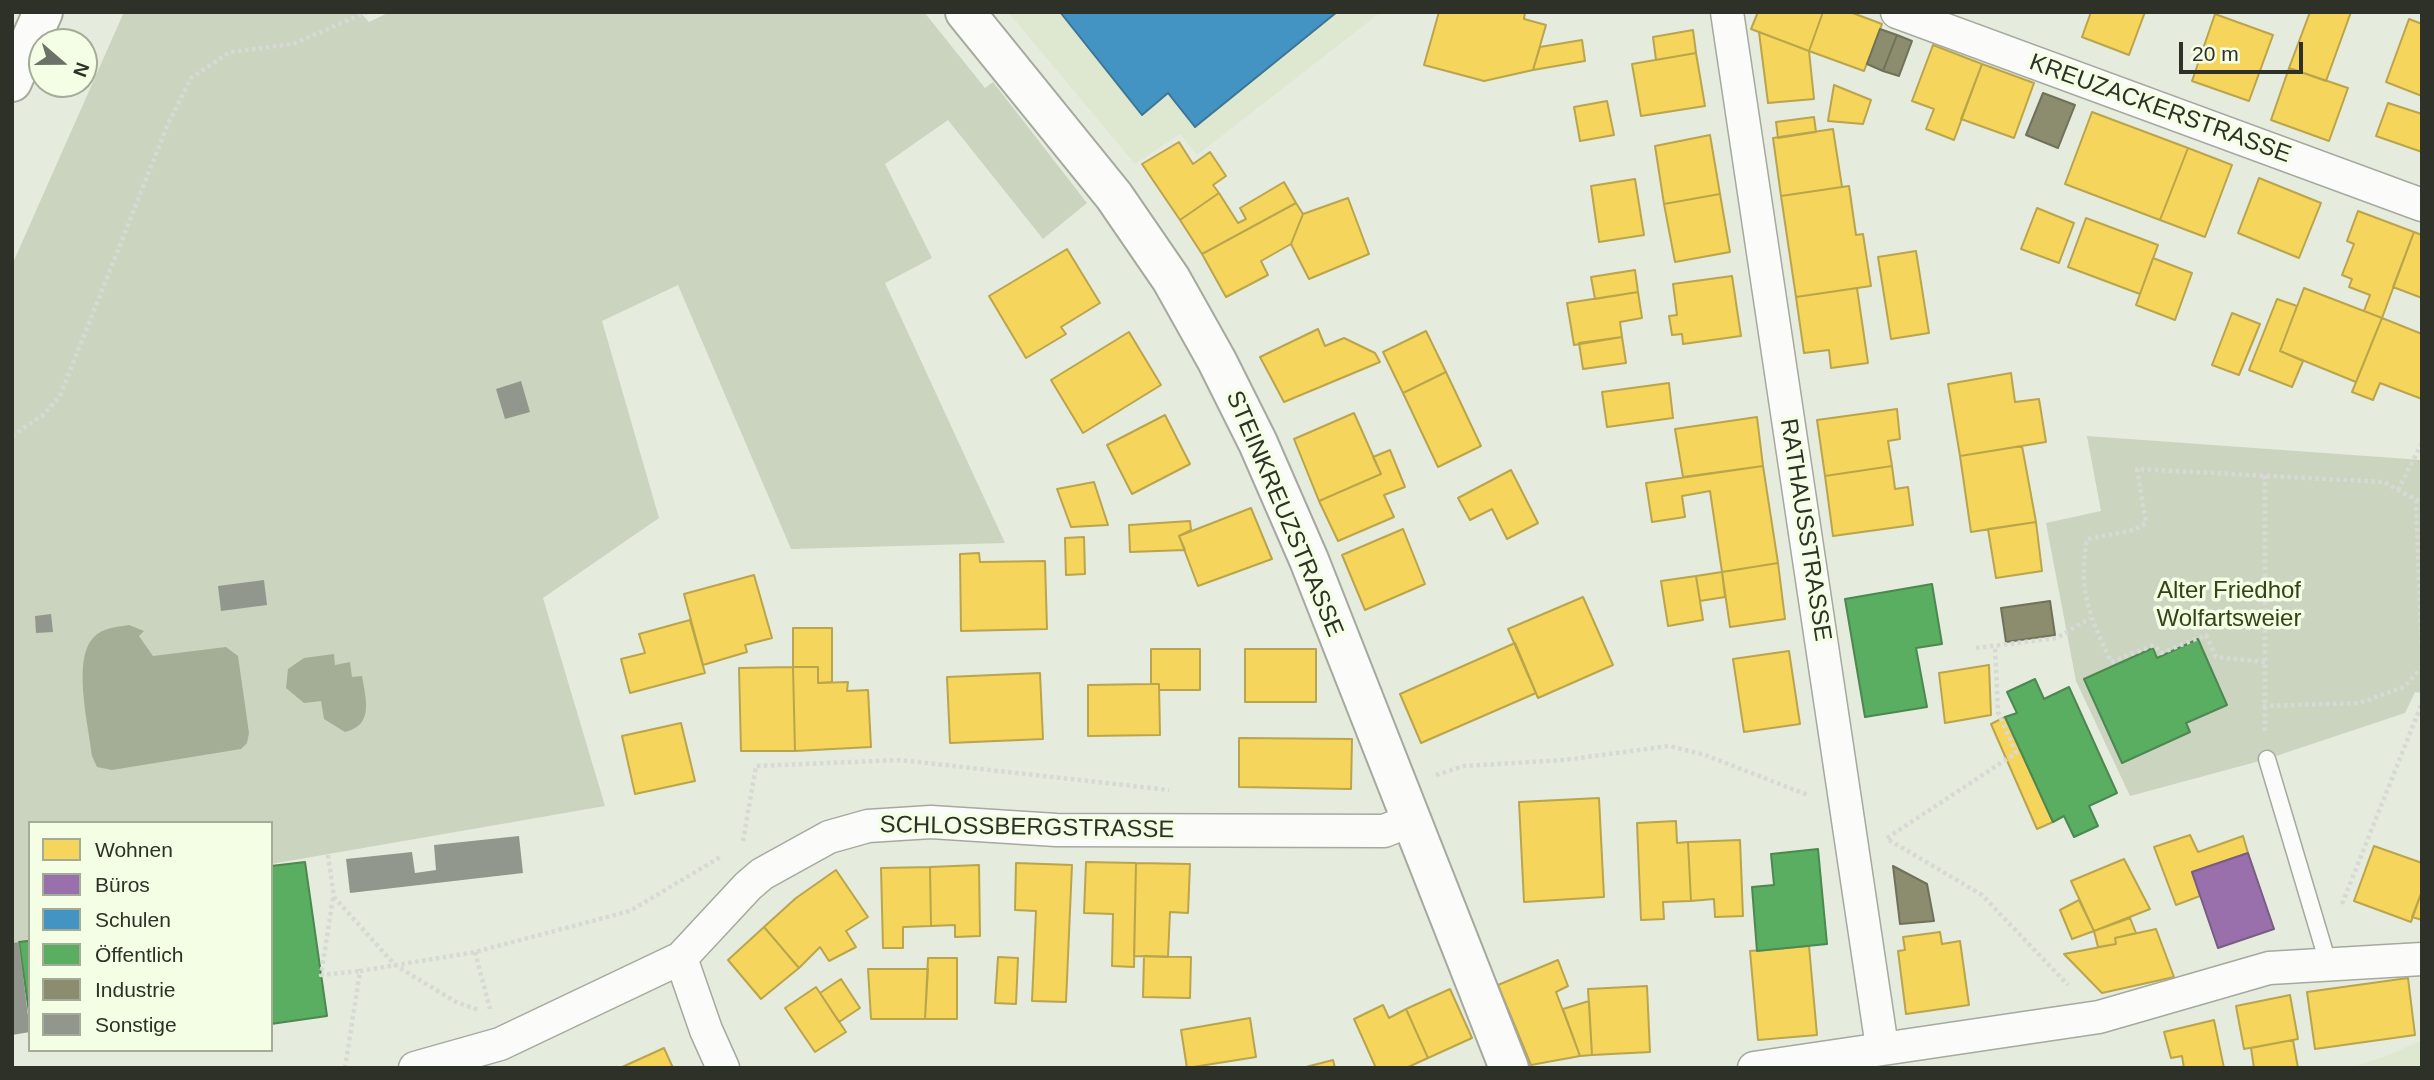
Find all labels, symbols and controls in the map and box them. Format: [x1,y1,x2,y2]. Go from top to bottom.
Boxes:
north arrow [28,28,98,98]
scale bar [2182,28,2306,72]
text: 20 m [2192,42,2239,65]
street label: KREUZACKERSTRASSE [2025,48,2295,170]
text: N [69,60,94,80]
street label: STEINKREUZSTRASSE [1219,387,1349,641]
street label: RATHAUSSTRASSE [1773,417,1837,643]
park label: Alter Friedhof Wolfartsweier [2157,577,2301,633]
street label: SCHLOSSBERGSTRASSE [879,811,1175,845]
legend [28,821,273,1052]
text: Wohnen [95,838,173,861]
text: Büros [95,873,150,896]
text: Schulen [95,908,171,931]
text: Öffentlich [95,943,183,966]
text: Industrie [95,978,176,1001]
text: Sonstige [95,1013,177,1036]

